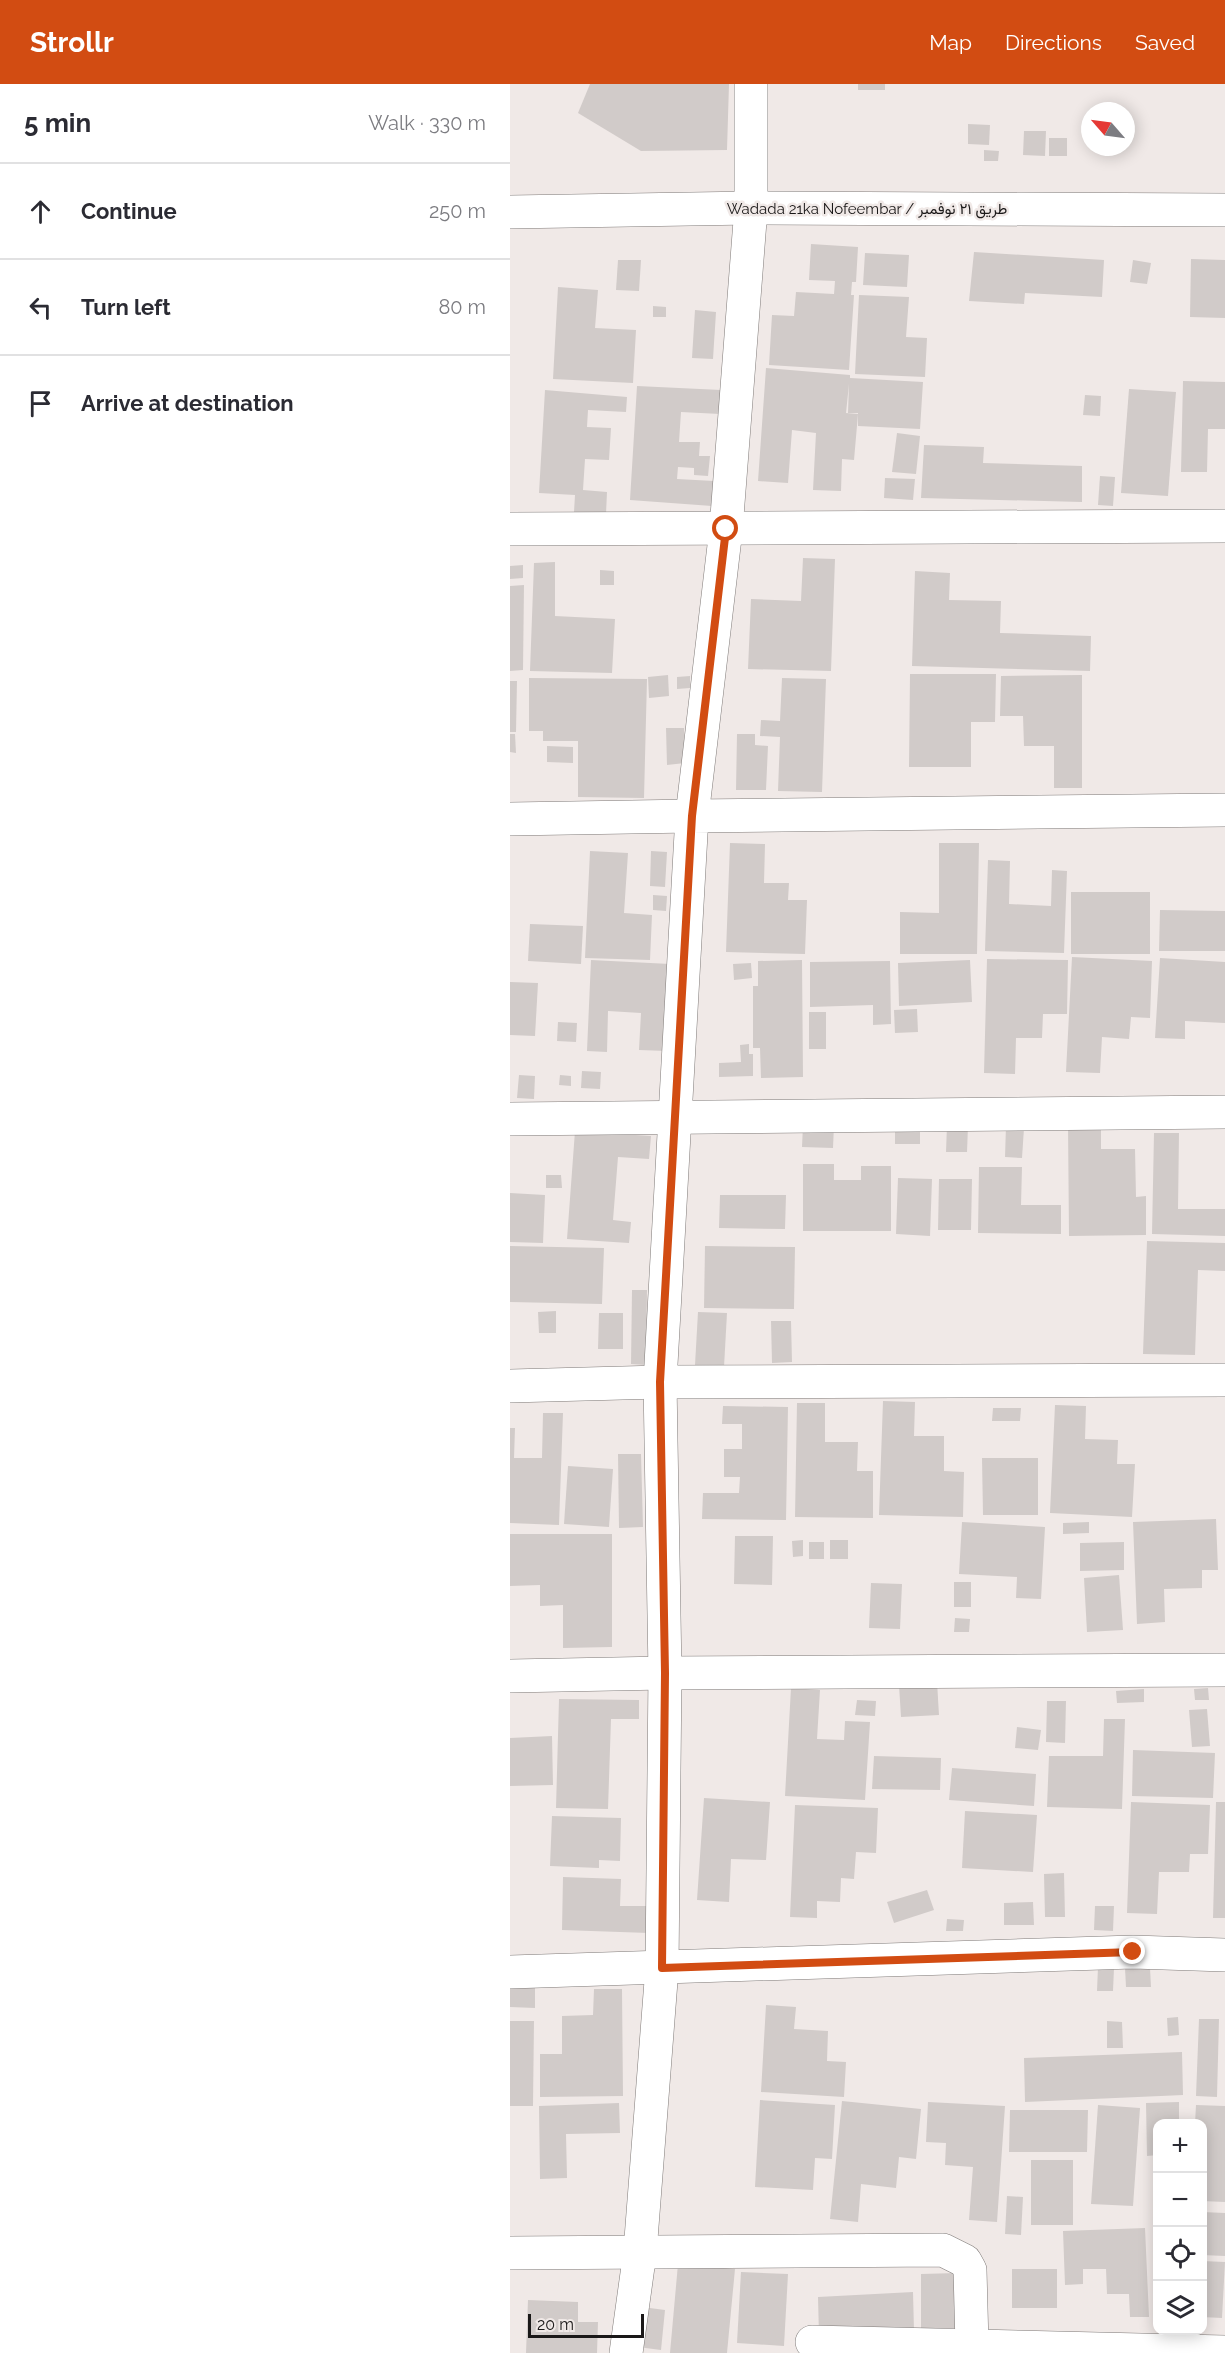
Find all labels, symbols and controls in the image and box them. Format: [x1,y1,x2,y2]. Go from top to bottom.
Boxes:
text: Strollr [30,26,114,59]
text: Map [929,30,972,55]
text: Directions [1005,30,1102,55]
text: Saved [1135,30,1195,55]
north arrow [1081,102,1135,156]
text: 5 min [24,108,91,138]
text: Walk · 330 m [368,111,486,135]
icon: ahead [24,195,57,228]
text: Continue [81,198,177,224]
text: 250 m [429,199,486,223]
street label: Wadada 21ka Nofeembar / طريق ٢١ نوفمبر [727,200,1007,219]
icon: left [24,291,57,324]
text: Turn left [81,294,171,320]
text: 80 m [438,295,486,319]
icon: arrive [24,387,57,420]
text: Arrive at destination [81,390,294,416]
route start [712,515,738,541]
route end [1119,1938,1145,1964]
map controls [1153,2119,1207,2335]
button: + [1153,2119,1207,2173]
button: − [1153,2173,1207,2227]
button: locate [1153,2227,1207,2281]
button: layers [1153,2281,1207,2335]
scale bar [528,2311,644,2338]
text: 20 m [537,2315,574,2334]

